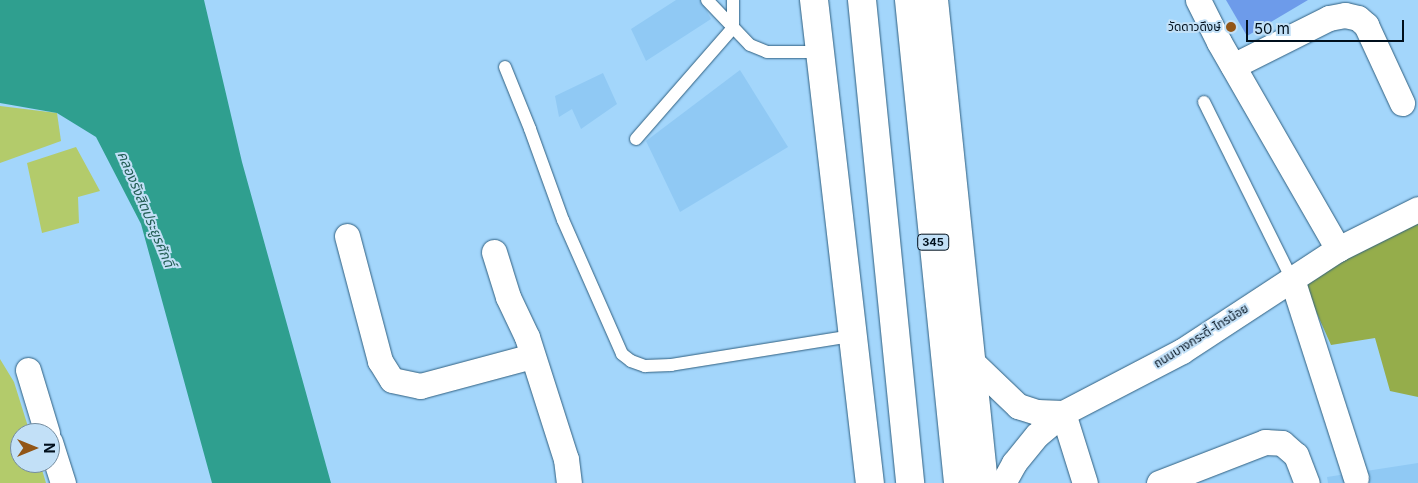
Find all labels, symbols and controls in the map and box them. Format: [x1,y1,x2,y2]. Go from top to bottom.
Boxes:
scale bar [1248,10,1406,42]
text: 50 m [1254,19,1290,38]
place label: วัดดาวดึงษ์ [1168,20,1221,34]
marker: วัดดาวดึงษ์ [1225,21,1237,33]
water label: คลองรังสิตประยูรศักดิ์ [114,148,178,270]
road number: 345 [917,233,949,250]
street label: ถนนบางกระดี่-ไทรน้อย [1151,301,1251,371]
north arrow [10,423,60,473]
text: N [41,443,58,453]

